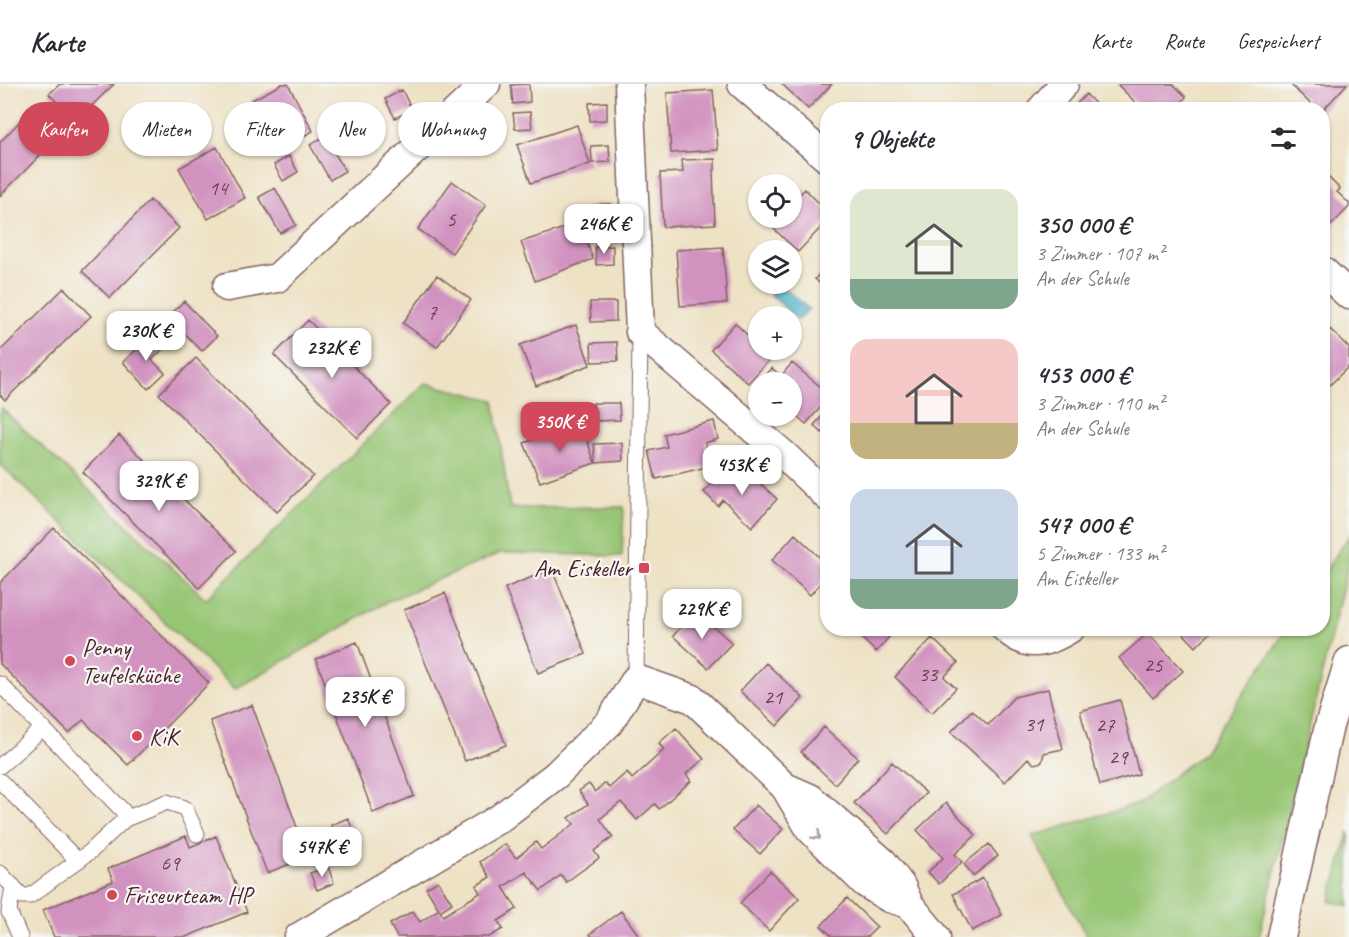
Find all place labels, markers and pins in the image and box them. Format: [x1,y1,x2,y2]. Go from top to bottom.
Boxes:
pin: 246K € [555,204,653,255]
pin: 230K € [97,311,195,362]
pin: 232K € [283,328,381,379]
pin: 350K € [511,402,609,453]
pin: 453K € [693,445,791,496]
pin: 329K € [110,461,208,512]
place label: Am Eiskeller [534,553,634,583]
marker: Am Eiskeller [637,561,651,575]
pin: 229K € [653,589,751,640]
place label: Penny Teufelsküche [82,632,182,690]
marker: Penny Teufelsküche [63,654,77,668]
pin: 235K € [316,677,414,728]
place label: KiK [149,721,182,751]
marker: KiK [130,729,144,743]
pin: 547K € [273,827,371,878]
place label: Friseurteam HP [124,880,255,910]
marker: Friseurteam HP [105,888,119,902]

